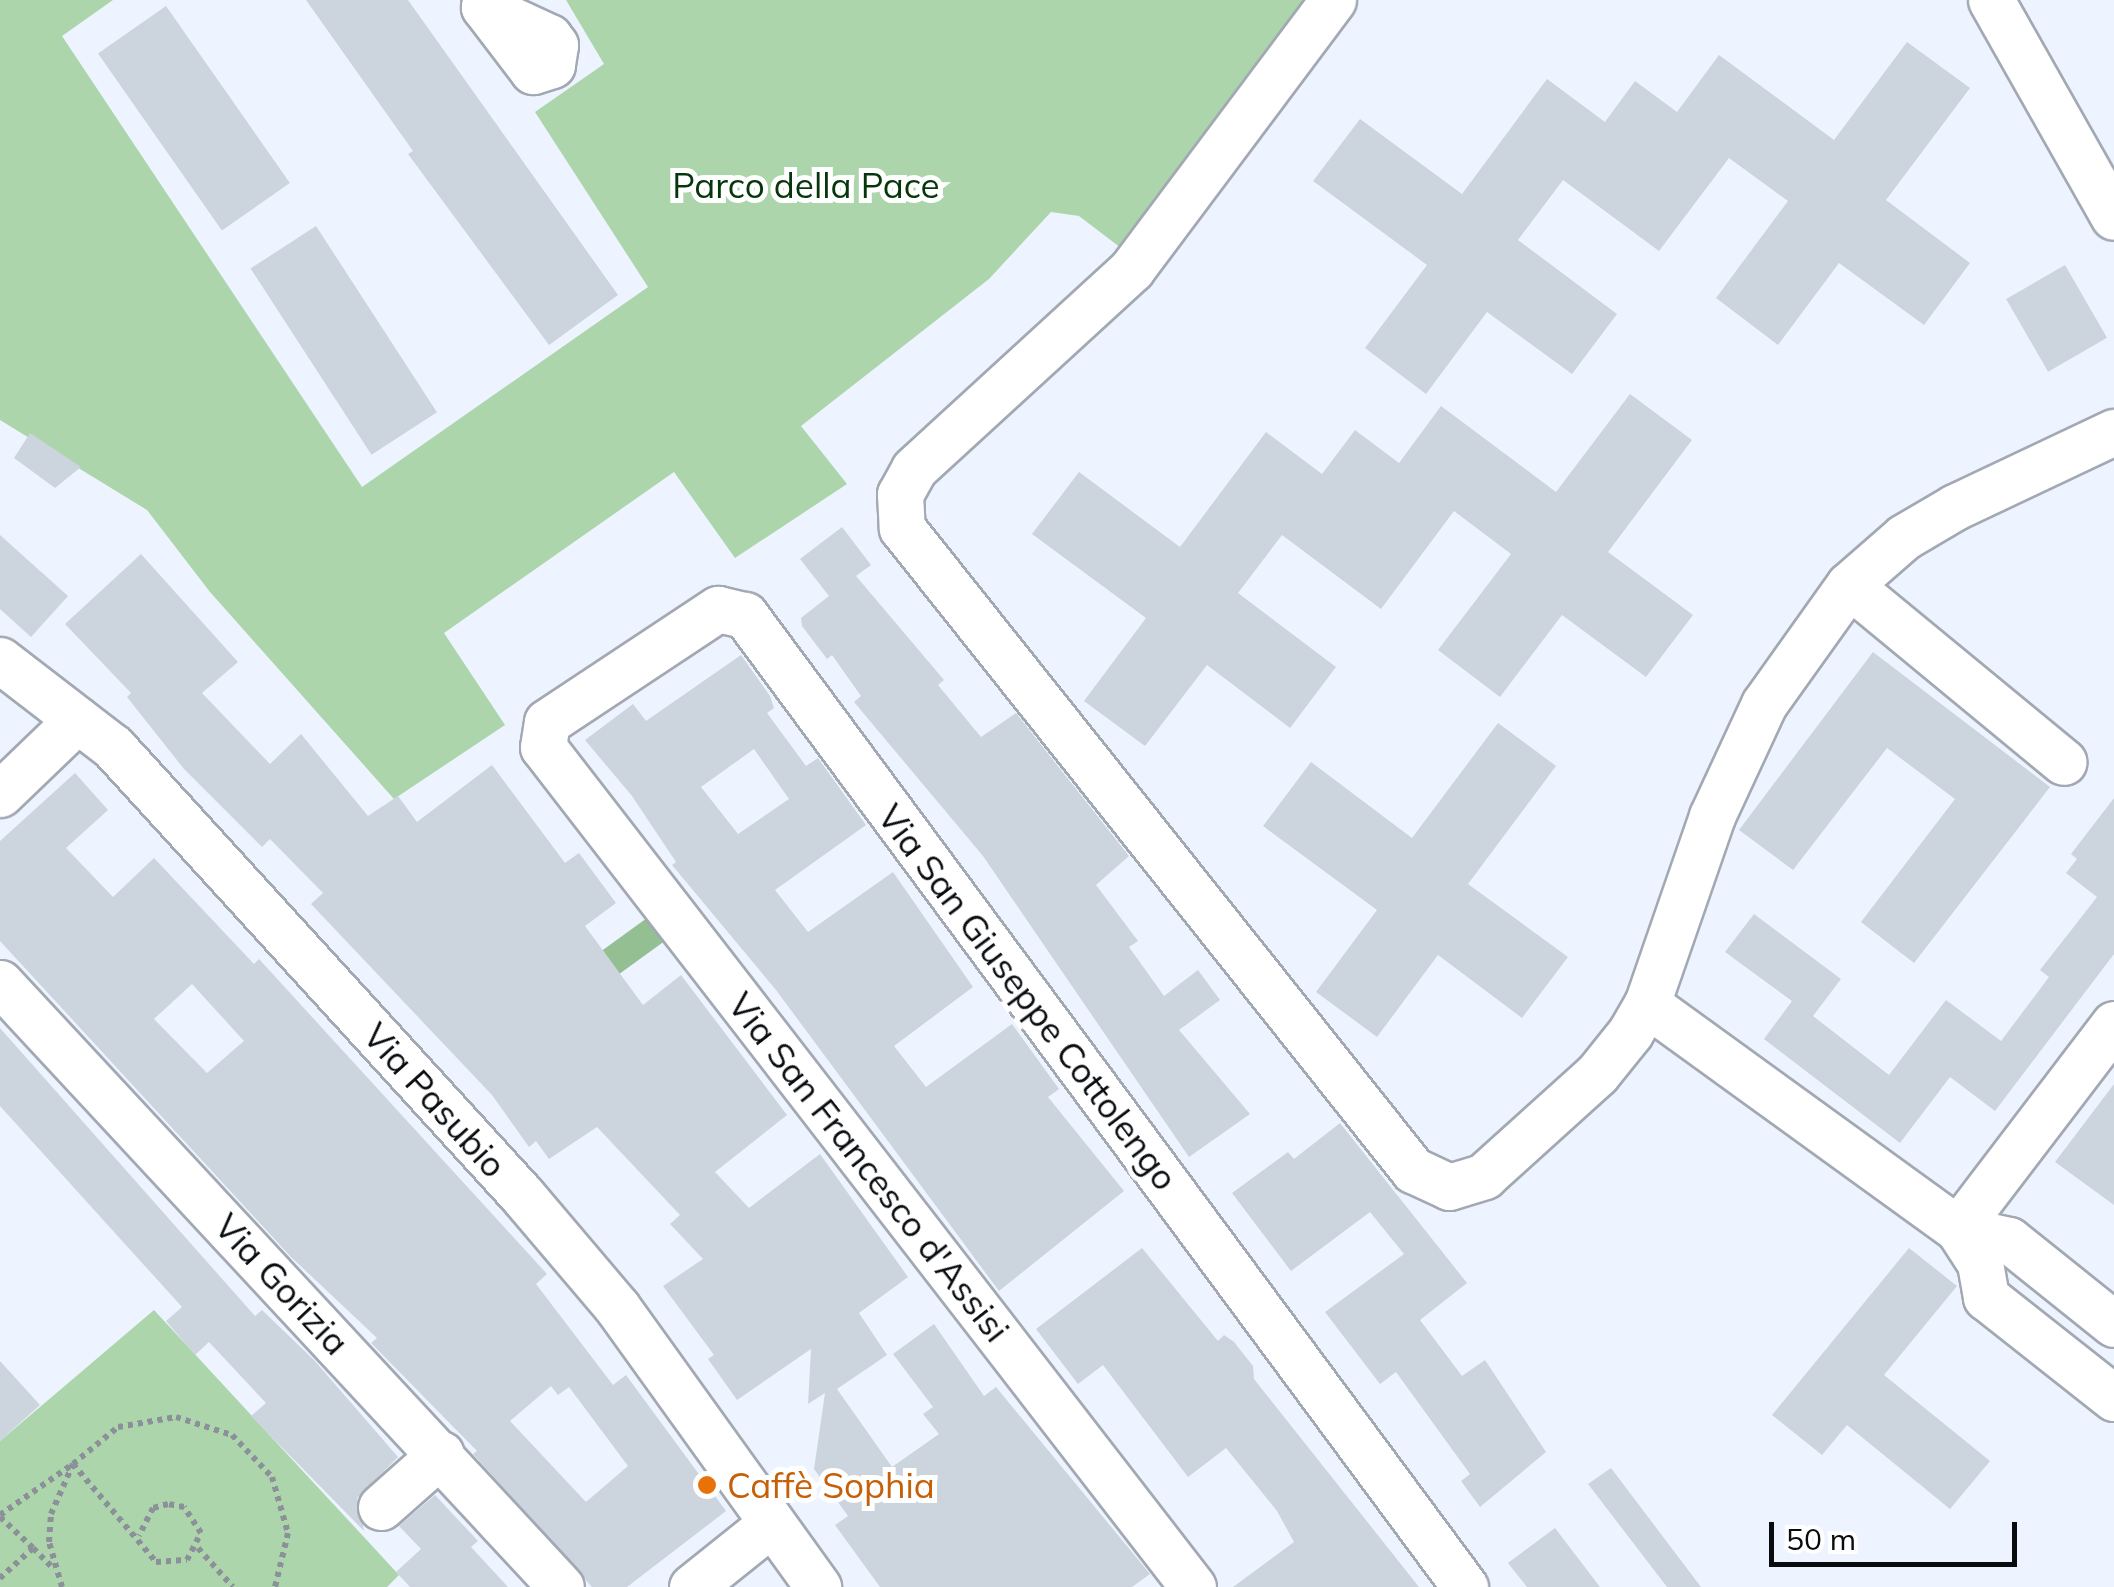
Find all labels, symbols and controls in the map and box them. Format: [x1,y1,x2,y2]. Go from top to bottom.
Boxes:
park label: Parco della Pace [672,164,940,206]
street label: Via San Giuseppe Cottolengo [869,796,1187,1198]
street label: Via San Francesco d'Assisi [720,984,1018,1350]
street label: Via Pasubio [355,1014,515,1186]
street label: Via Gorizia [206,1205,358,1363]
place label: Caffè Sophia [727,1464,935,1506]
marker: Caffè Sophia [696,1474,718,1496]
scale bar [1774,1502,2022,1564]
text: 50 m [1786,1520,1856,1558]

